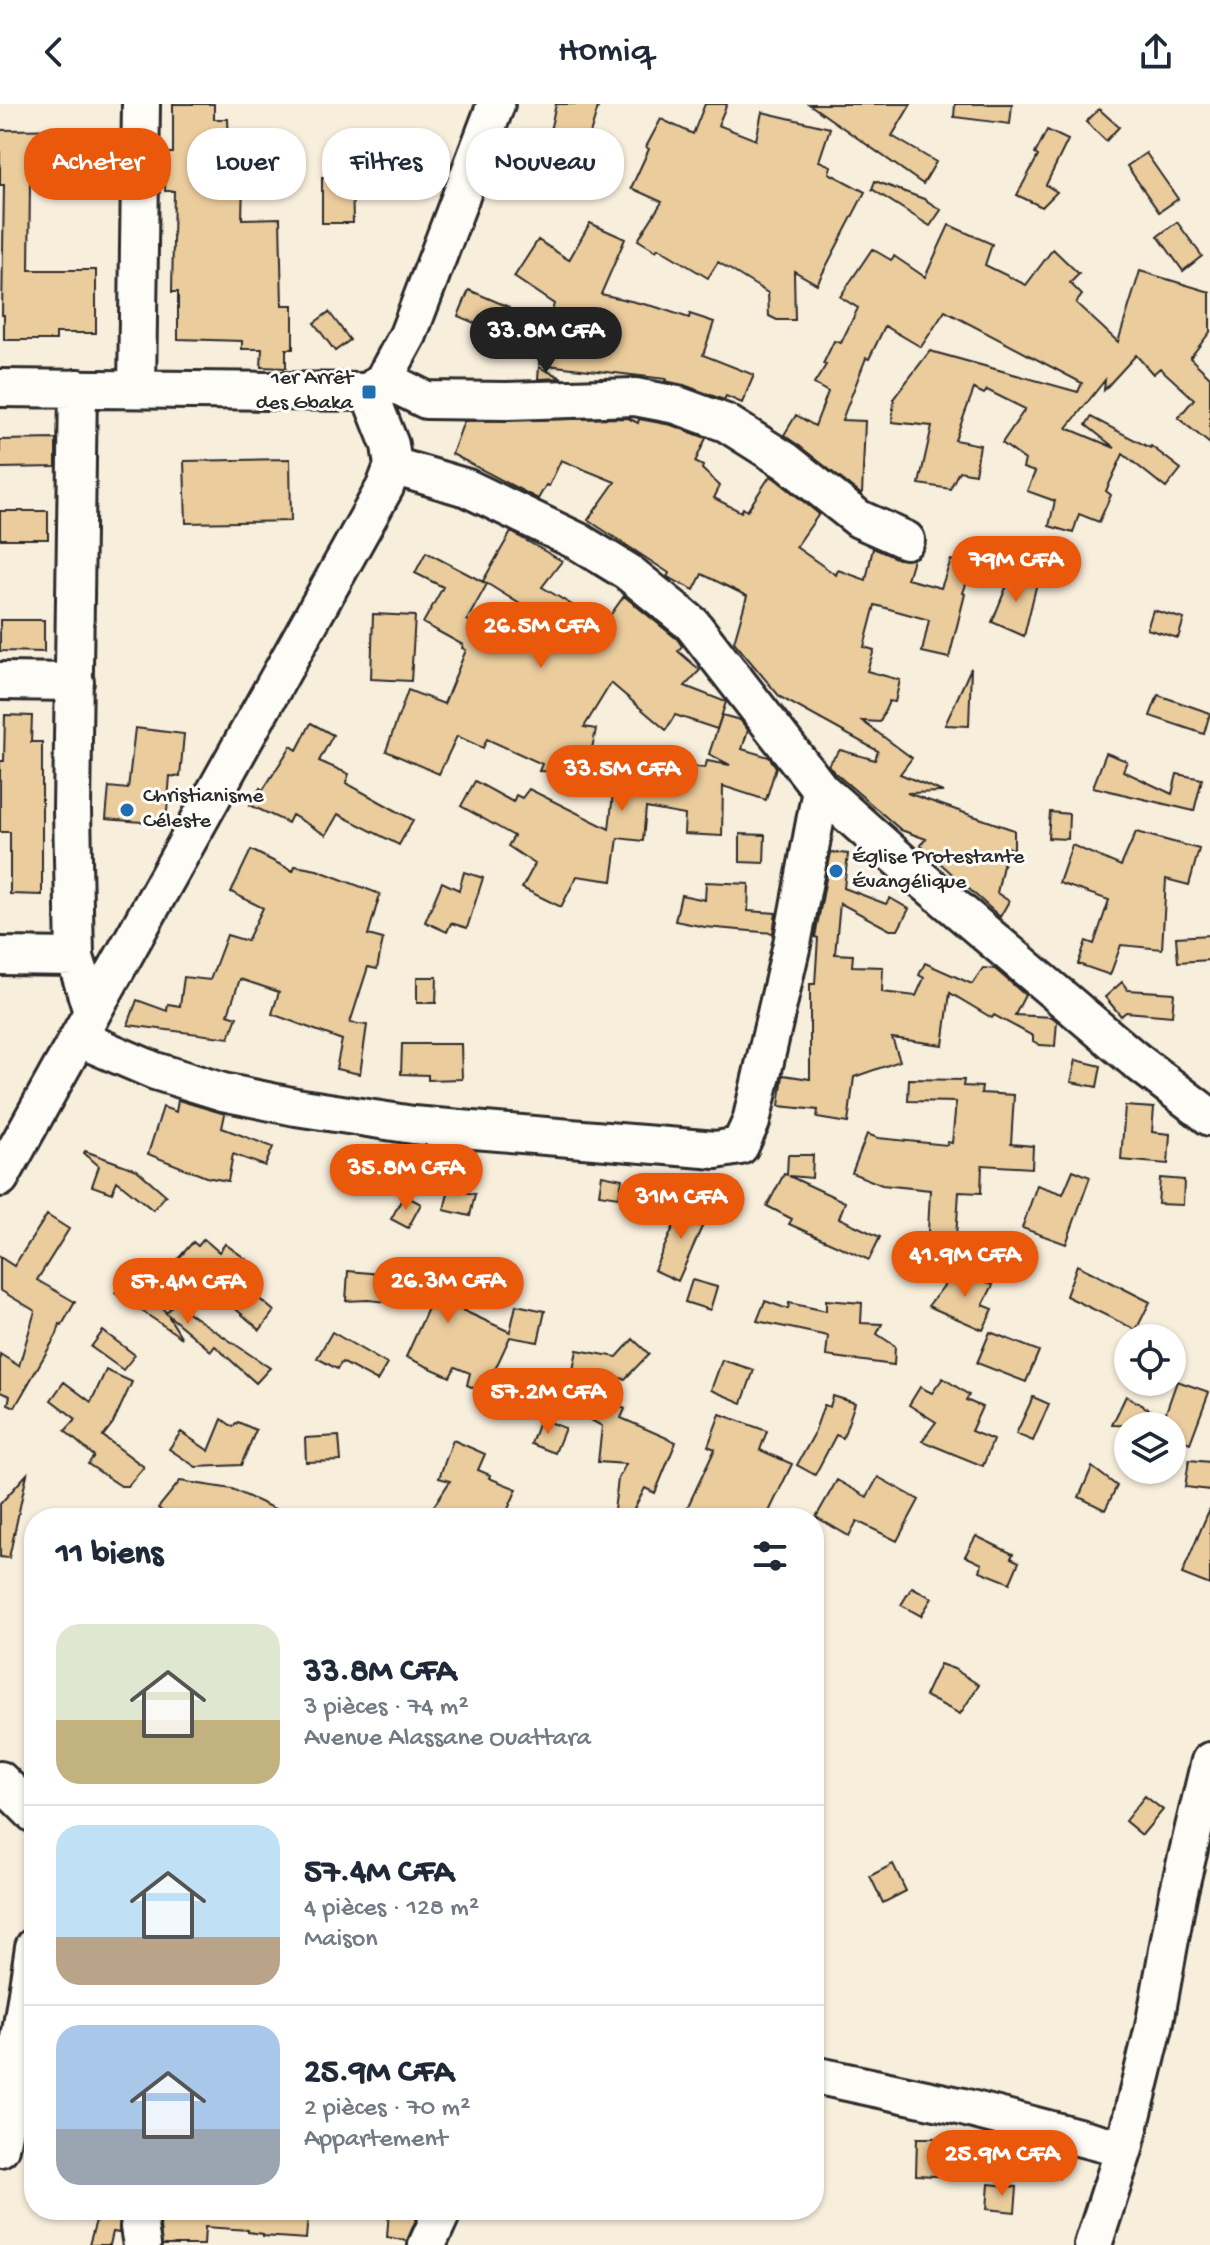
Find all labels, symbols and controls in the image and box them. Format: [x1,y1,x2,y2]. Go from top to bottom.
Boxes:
icon: back [32,30,76,74]
icon: share [1134,30,1178,74]
text: Homiq [558,31,652,74]
chip: Acheter [24,128,171,200]
chip: Louer [187,128,306,200]
chip: Filtres [322,128,450,200]
chip: Nouveau [466,128,624,200]
pin: 33.8M CFA [454,307,638,375]
text: 33.8M CFA [488,317,604,348]
place label: 1er Arrêt des Gbaka [256,366,355,417]
marker: 1er Arrêt des Gbaka [360,383,378,401]
pin: 79M CFA [942,536,1090,604]
text: 79M CFA [969,546,1063,577]
pin: 26.5M CFA [449,602,633,670]
text: 26.5M CFA [484,612,598,643]
pin: 33.5M CFA [530,745,714,813]
text: 33.5M CFA [564,755,680,786]
place label: Christianisme Céleste [143,784,264,835]
marker: Christianisme Céleste [118,801,136,819]
place label: Église Protestante Évangélique [852,845,1025,896]
marker: Église Protestante Évangélique [827,862,845,880]
pin: 35.8M CFA [314,1144,498,1212]
text: 35.8M CFA [348,1154,464,1185]
pin: 31M CFA [607,1173,755,1241]
text: 31M CFA [636,1183,726,1214]
pin: 41.9M CFA [873,1231,1057,1299]
text: 41.9M CFA [910,1241,1020,1272]
pin: 26.3M CFA [356,1257,540,1325]
pin: 57.4M CFA [96,1258,280,1326]
text: 26.3M CFA [391,1267,505,1298]
text: 57.4M CFA [131,1268,245,1299]
map controls [1114,1324,1186,1484]
button: locate [1114,1324,1186,1396]
pin: 57.2M CFA [456,1368,640,1436]
text: 57.2M CFA [490,1378,606,1409]
button: layers [1114,1412,1186,1484]
icon: filters [748,1534,792,1578]
text: 11 biens [56,1536,163,1576]
text: 33.8M CFA [304,1653,456,1693]
icon: home [120,1656,216,1752]
text: 3 pièces · 74 m² [304,1693,469,1724]
text: Avenue Alassane Ouattara [304,1724,591,1755]
text: 57.4M CFA [304,1854,454,1894]
icon: home [120,1857,216,1953]
text: 4 pièces · 128 m² [304,1894,479,1925]
text: Maison [304,1925,378,1956]
text: 25.9M CFA [304,2054,454,2094]
icon: home [120,2057,216,2153]
text: 2 pièces · 70 m² [304,2094,470,2125]
text: Appartement [304,2125,447,2156]
pin: 25.9M CFA [910,2130,1094,2198]
text: 25.9M CFA [945,2140,1059,2171]

